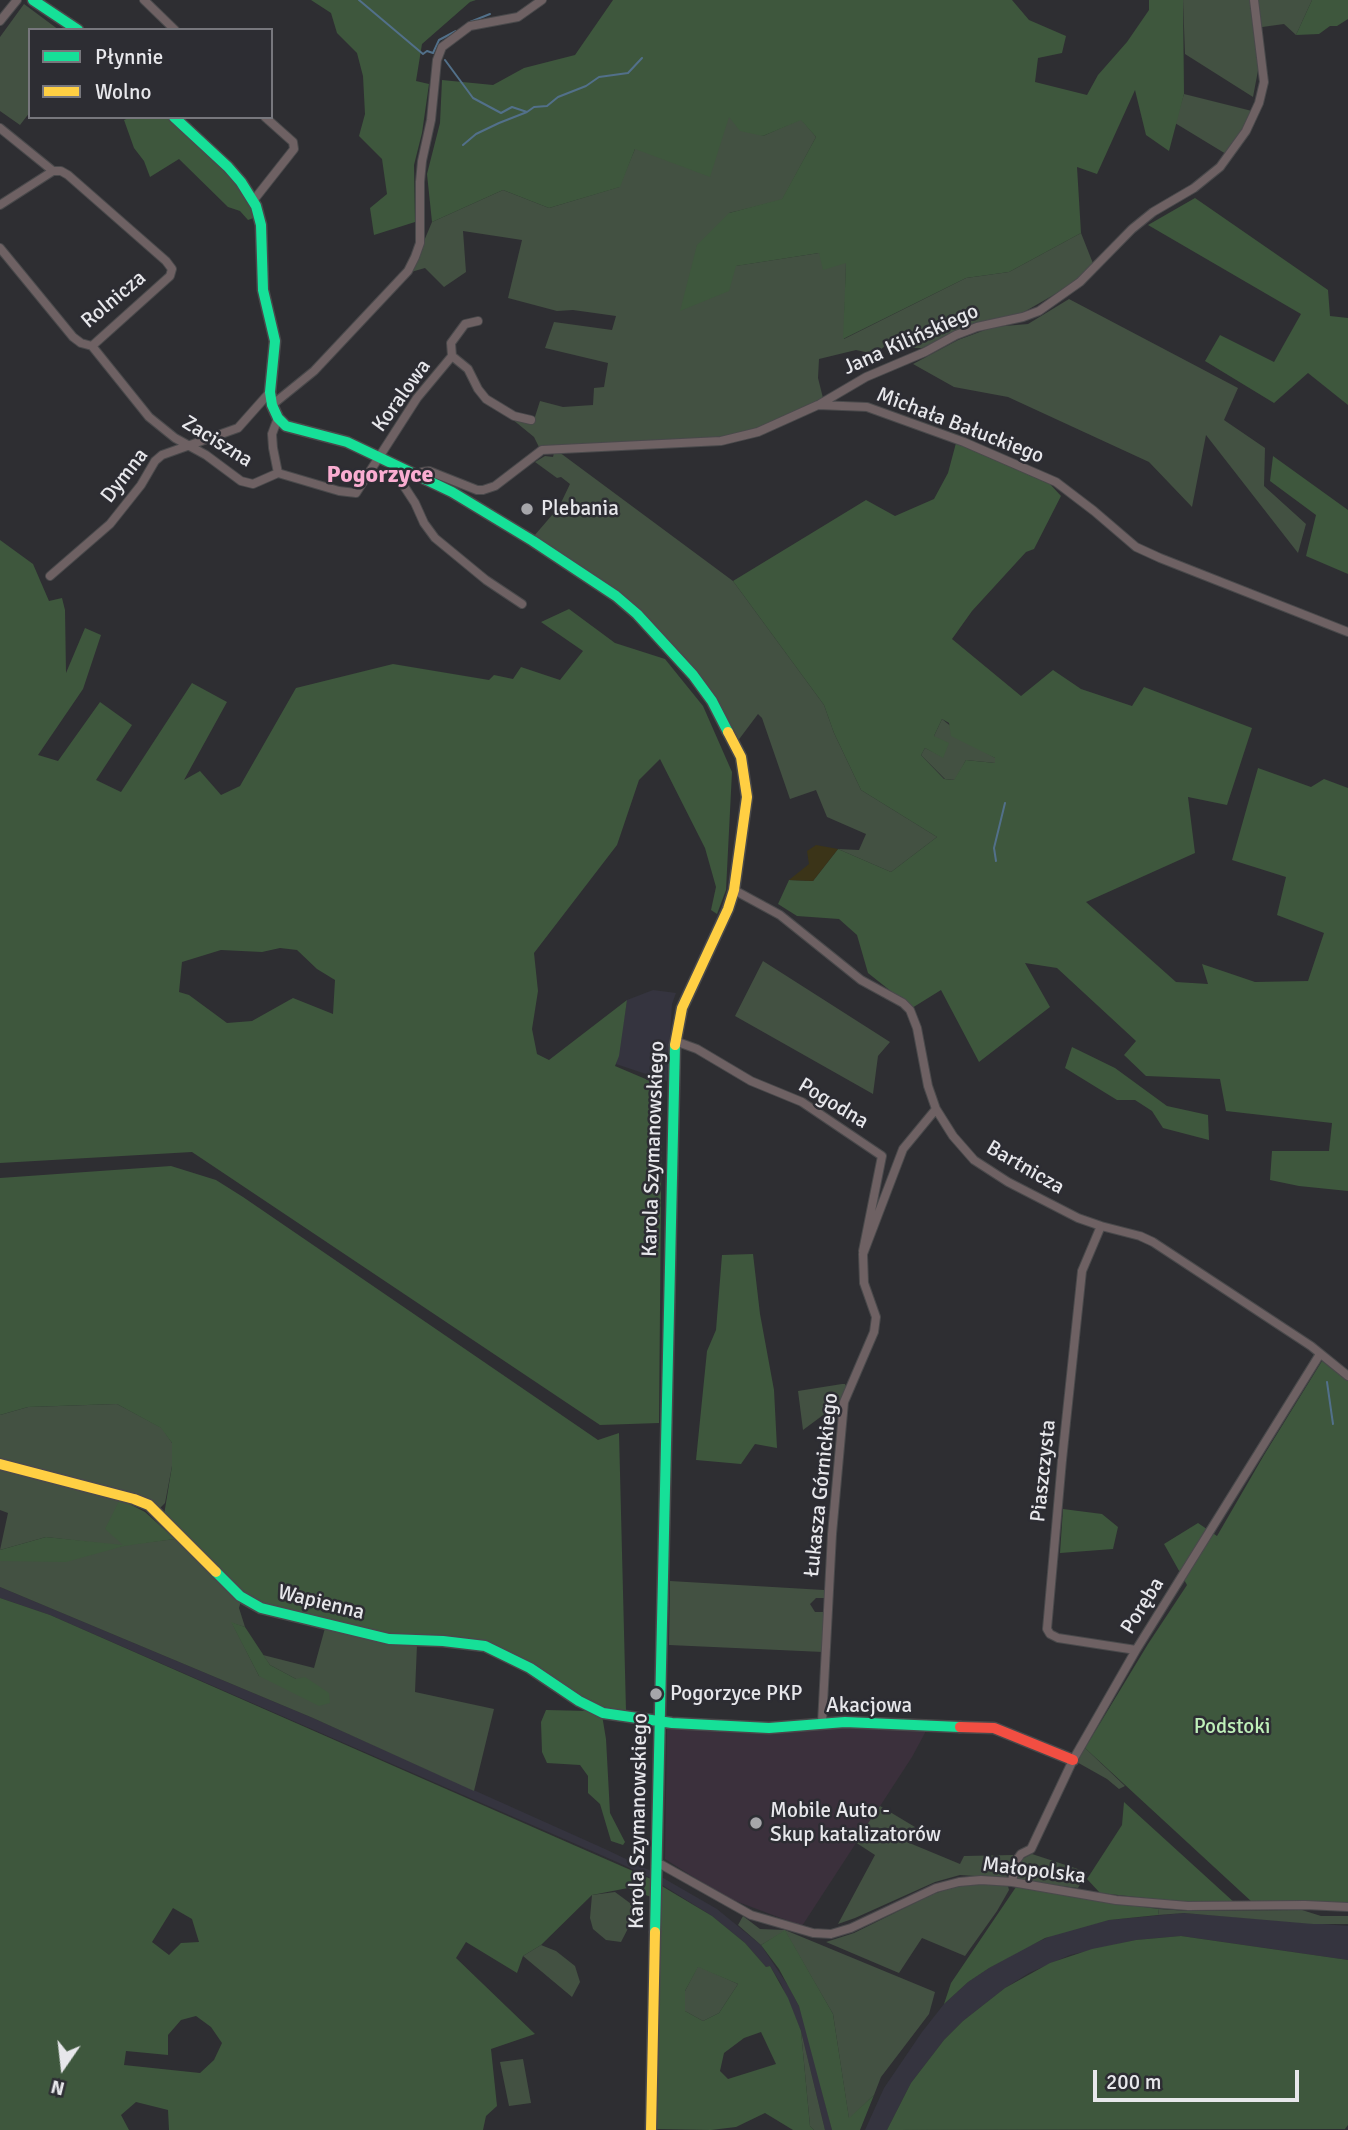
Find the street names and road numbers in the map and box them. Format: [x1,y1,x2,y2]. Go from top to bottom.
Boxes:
street label: Rolnicza [77,266,151,334]
street label: Jana Kilińskiego [839,299,983,381]
street label: Koralowa [367,355,437,437]
street label: Michała Bałuckiego [873,382,1047,470]
street label: Zaciszna [177,411,257,473]
street label: Dymna [96,444,154,508]
street label: Karola Szymanowskiego [638,1041,670,1257]
street label: Pogodna [793,1073,873,1135]
street label: Bartnicza [981,1136,1069,1200]
street label: Łukasza Górnickiego [800,1392,844,1578]
street label: Piaszczysta [1026,1419,1062,1523]
street label: Poręba [1116,1573,1170,1639]
street label: Wapienna [275,1580,367,1626]
street label: Akacjowa [826,1693,912,1719]
street label: Karola Szymanowskiego [625,1713,653,1929]
street label: Małopolska [981,1852,1087,1890]

